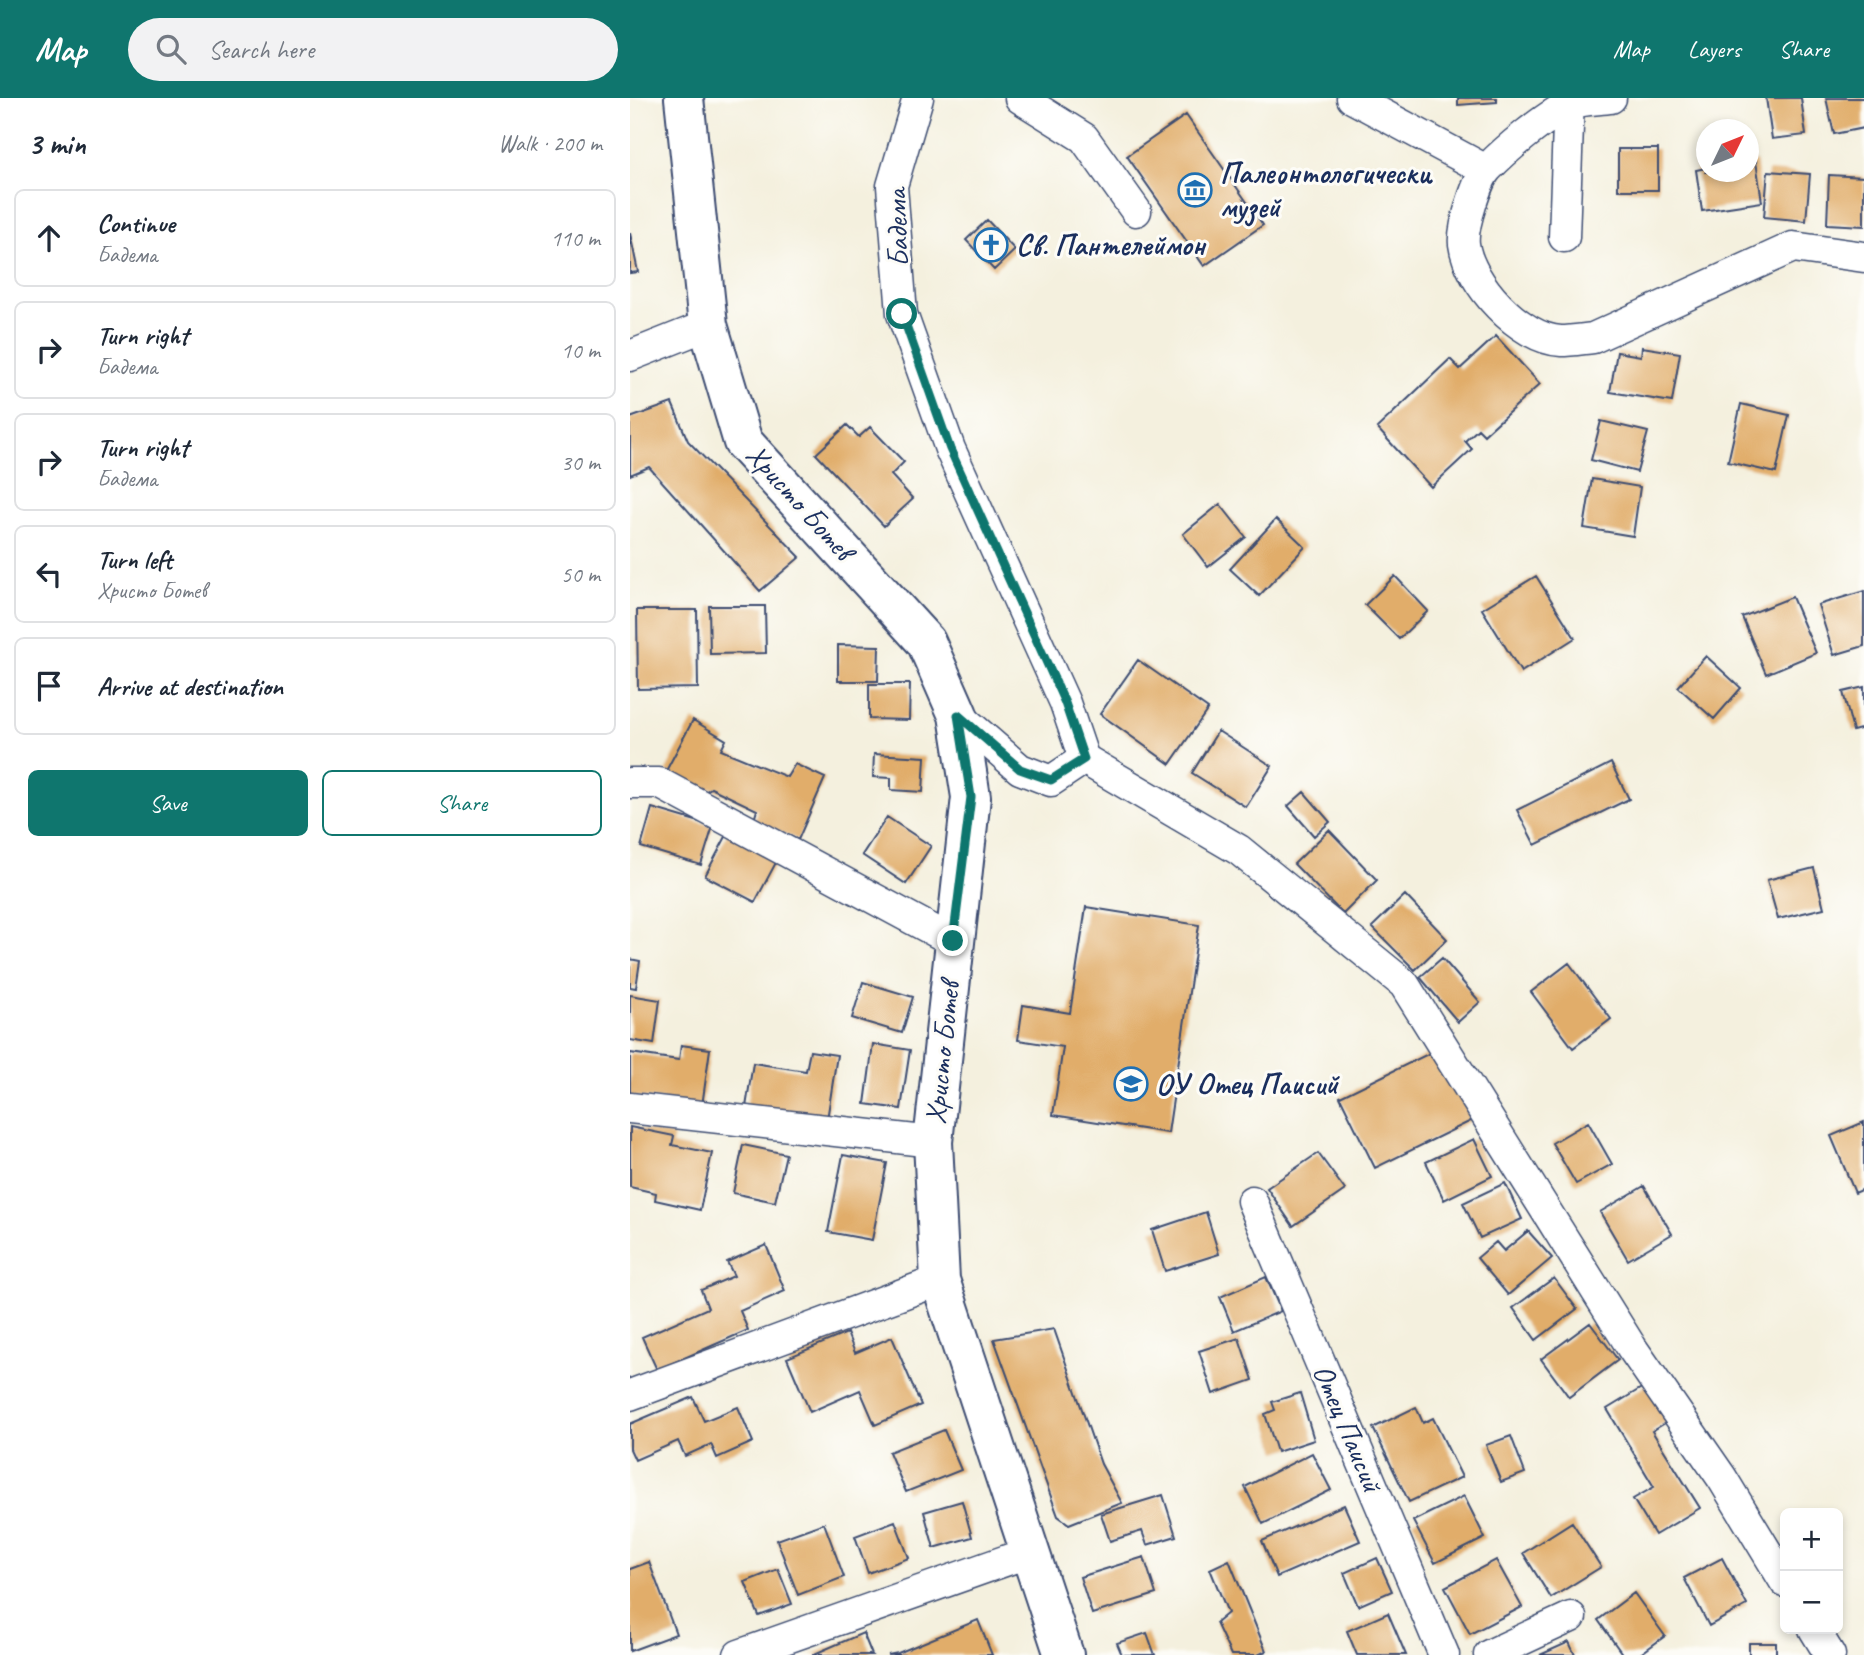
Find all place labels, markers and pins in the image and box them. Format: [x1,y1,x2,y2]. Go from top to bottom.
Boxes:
place label: Палеонтологически музей [1220,154,1433,227]
museum icon: Палеонтологически музей [1176,171,1214,209]
church icon: Св. Пантелеймон [972,226,1010,264]
place label: Св. Пантелеймон [1016,226,1207,264]
school or university icon: ОУ Отец Паисий [1112,1065,1150,1103]
place label: ОУ Отец Паисий [1156,1065,1340,1103]

